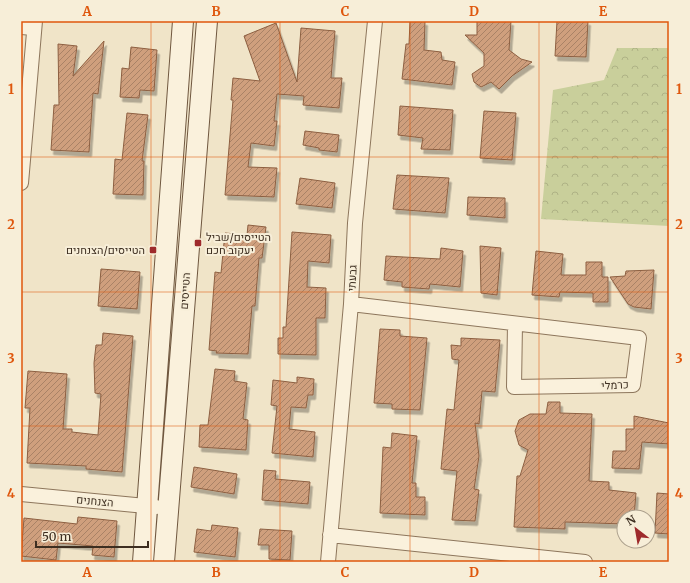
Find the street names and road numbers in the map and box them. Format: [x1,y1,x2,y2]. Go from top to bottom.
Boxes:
street label: גבעתי [344,264,360,292]
street label: הטייסים [177,272,193,310]
street label: כרמלי [601,377,629,393]
street label: הצנחנים [76,492,114,510]

